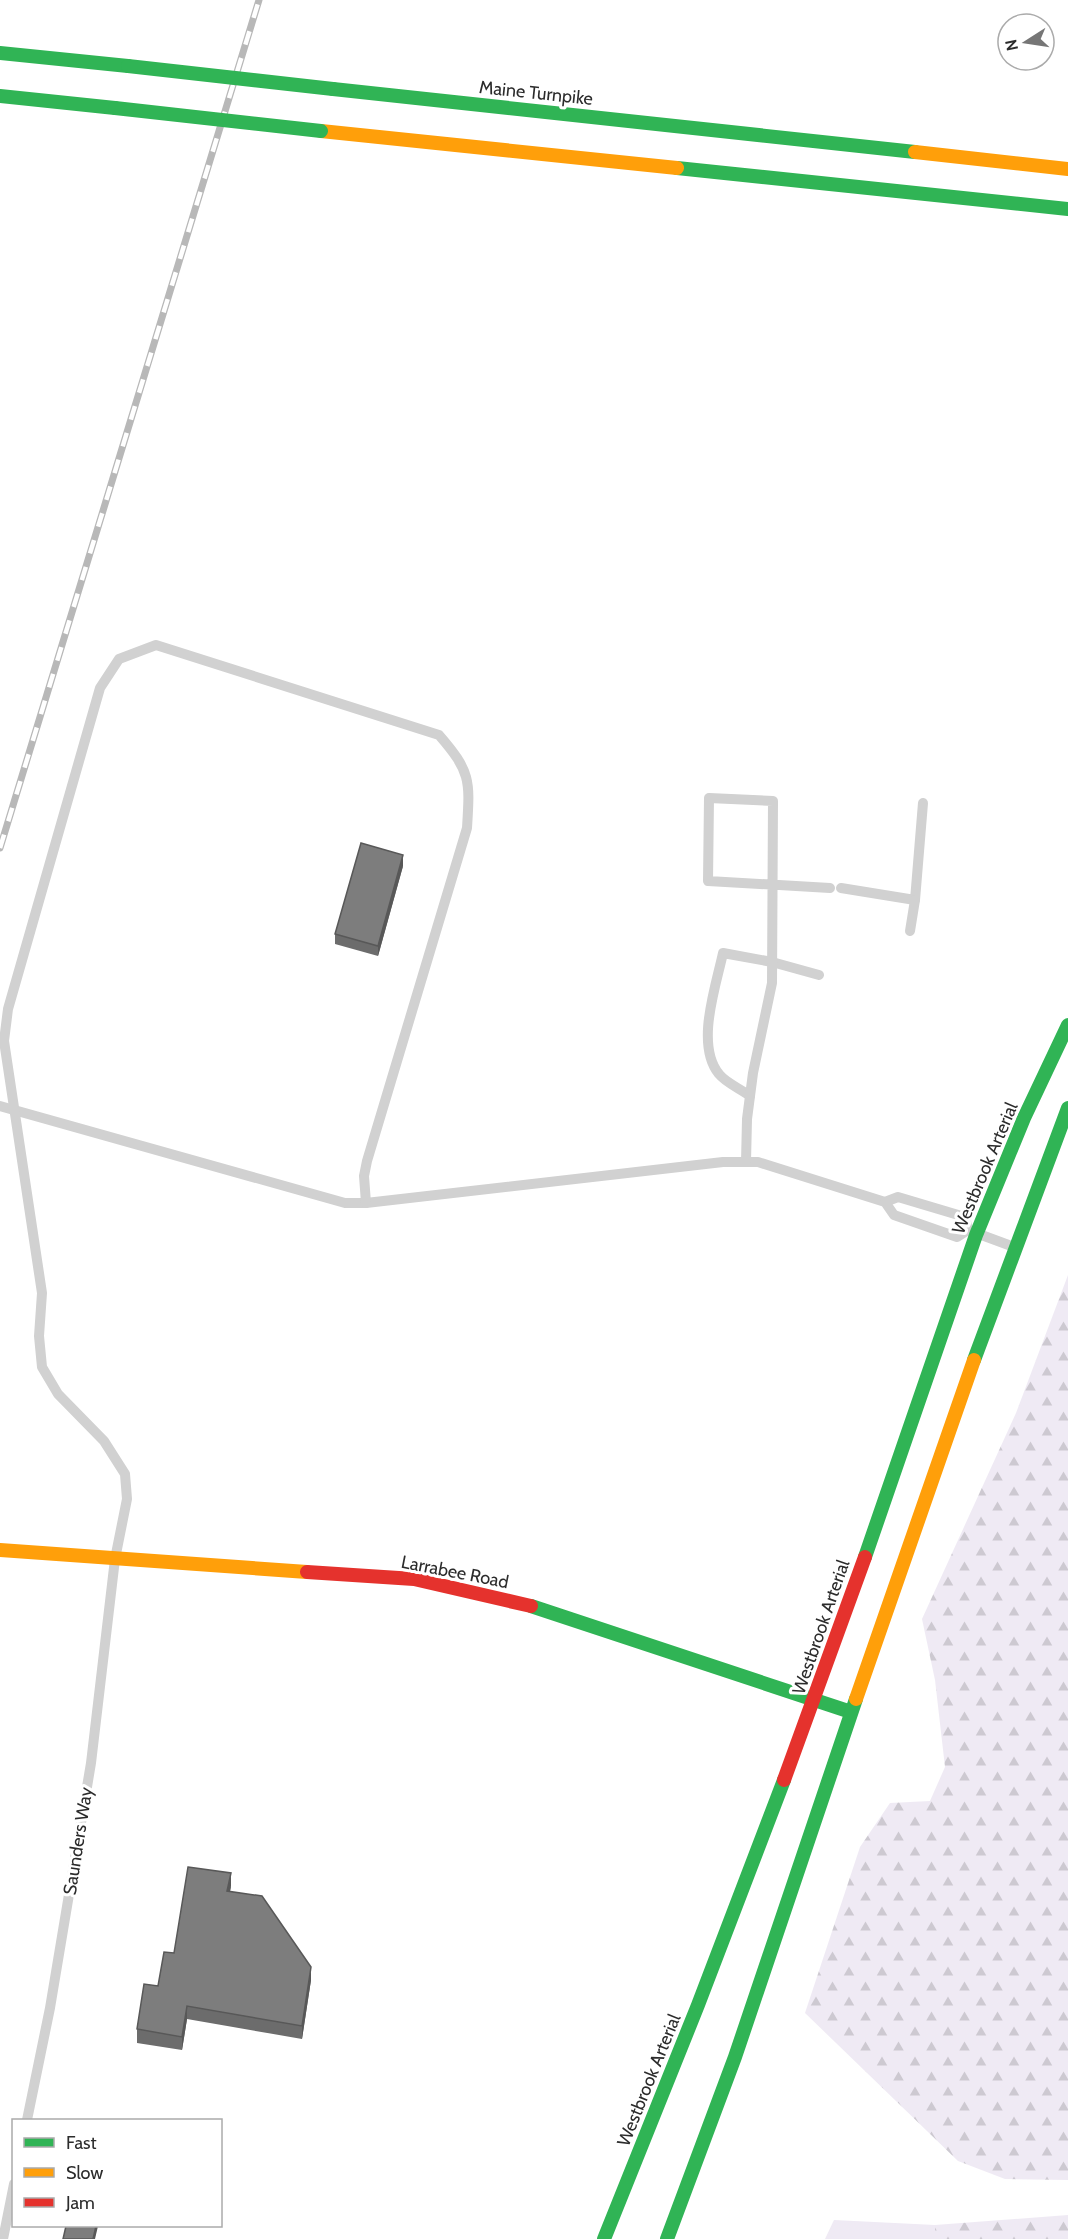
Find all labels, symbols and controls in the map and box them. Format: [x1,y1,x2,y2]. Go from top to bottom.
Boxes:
north arrow [996,12,1056,72]
text: N [1001,38,1022,53]
street label: Maine Turnpike [478,76,594,110]
street label: Westbrook Arterial [947,1098,1023,1237]
street label: Larrabee Road [399,1551,511,1593]
street label: Westbrook Arterial [788,1556,855,1697]
street label: Saunders Way [59,1786,97,1896]
street label: Westbrook Arterial [612,2010,686,2149]
legend [12,2119,222,2227]
text: Fast [66,2132,97,2154]
text: Slow [66,2162,103,2184]
text: Jam [65,2192,95,2214]

